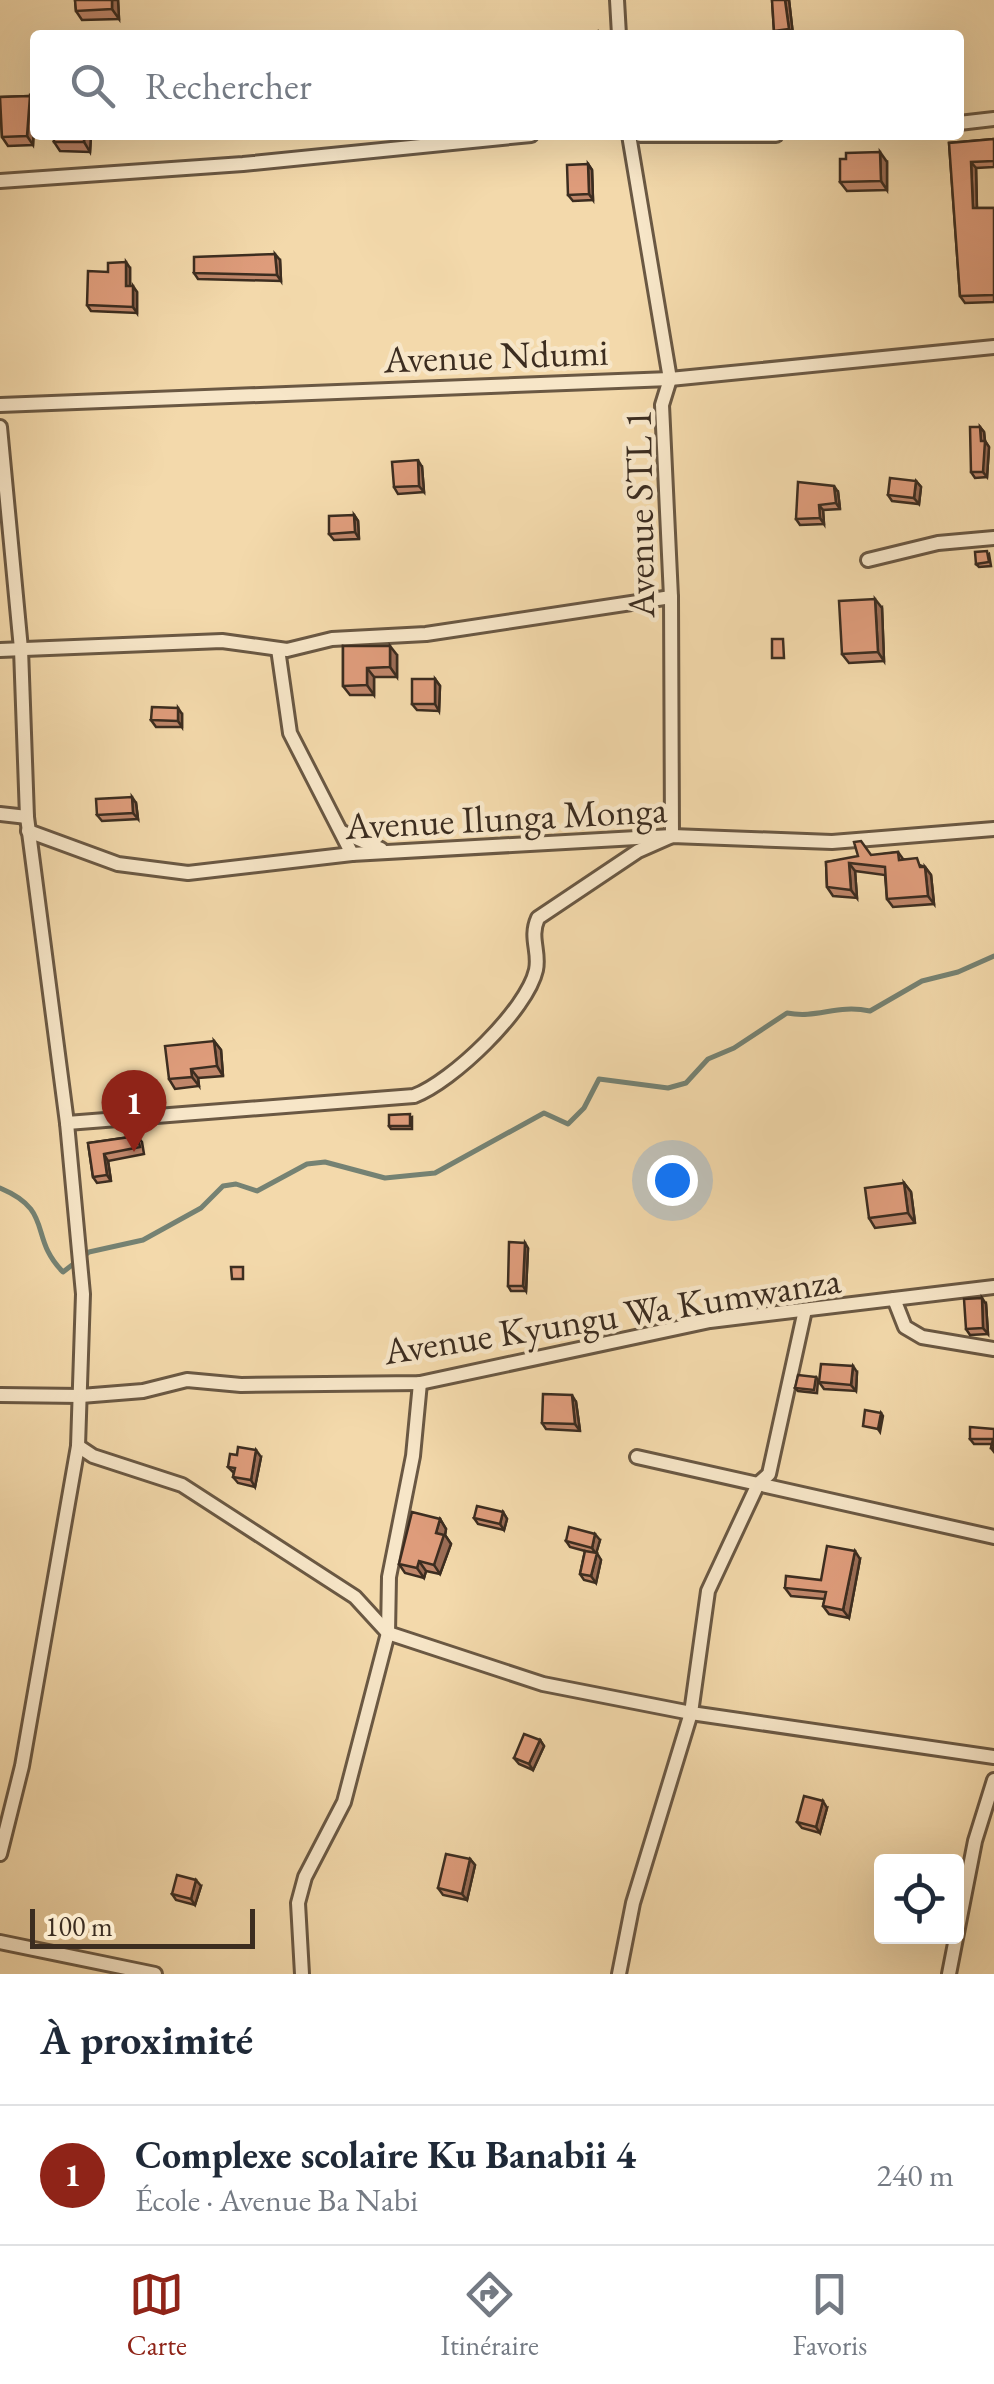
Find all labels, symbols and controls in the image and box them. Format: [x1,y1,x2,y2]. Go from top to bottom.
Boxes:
search box [30,30,964,140]
icon: search [65,58,120,113]
text: Rechercher [145,61,312,110]
street label: Avenue Ndumi [382,327,609,383]
street label: Avenue STL 1 [613,410,665,619]
street label: Avenue Ilunga Monga [343,784,669,850]
pin: 1 [102,1070,166,1152]
your location [647,1155,698,1206]
street label: Avenue Kyungu Wa Kumwanza [379,1255,845,1375]
map controls [874,1854,964,1944]
button: locate [874,1854,964,1944]
scale bar [30,1904,255,1948]
text: 100 m [45,1908,113,1944]
text: À proximité [40,2012,253,2067]
text: Complexe scolaire Ku Banabii 4 [135,2130,636,2179]
text: 1 [64,2154,81,2196]
text: 240 m [877,2154,954,2196]
text: École · Avenue Ba Nabi [135,2179,418,2221]
tab: Carte [127,2267,187,2363]
tab: Itinéraire [440,2267,539,2363]
tab: Favoris [792,2267,867,2363]

